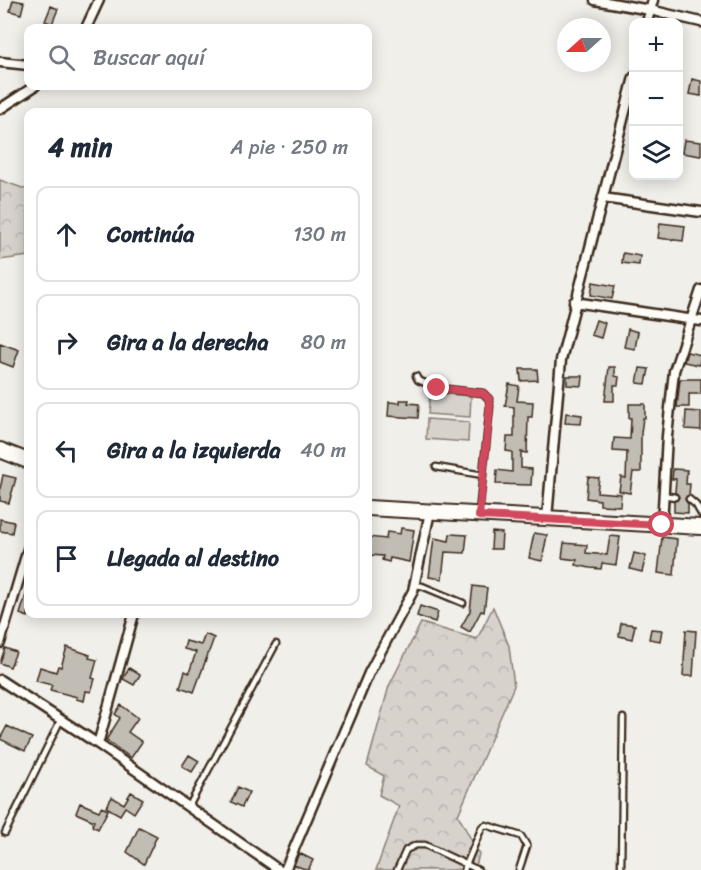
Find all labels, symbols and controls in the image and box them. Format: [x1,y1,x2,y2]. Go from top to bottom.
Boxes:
north arrow [557,18,611,72]
map controls [629,18,683,180]
button: + [629,18,683,72]
search box [24,24,372,90]
text: Buscar aquí [93,38,205,77]
icon: search [45,41,78,74]
button: − [629,72,683,126]
text: 4 min [48,124,112,170]
button: layers [629,126,683,180]
text: A pie · 250 m [231,130,348,165]
text: Continúa [107,215,194,254]
text: 130 m [293,217,346,252]
icon: ahead [50,218,83,251]
text: Gira a la derecha [107,323,268,362]
text: 80 m [301,325,346,360]
icon: right [50,326,83,359]
route end [423,374,449,400]
text: Gira a la izquierda [107,431,280,470]
text: 40 m [300,433,346,468]
icon: left [50,434,83,467]
route start [648,511,674,537]
text: Llegada al destino [107,539,279,578]
icon: arrive [50,542,83,575]

